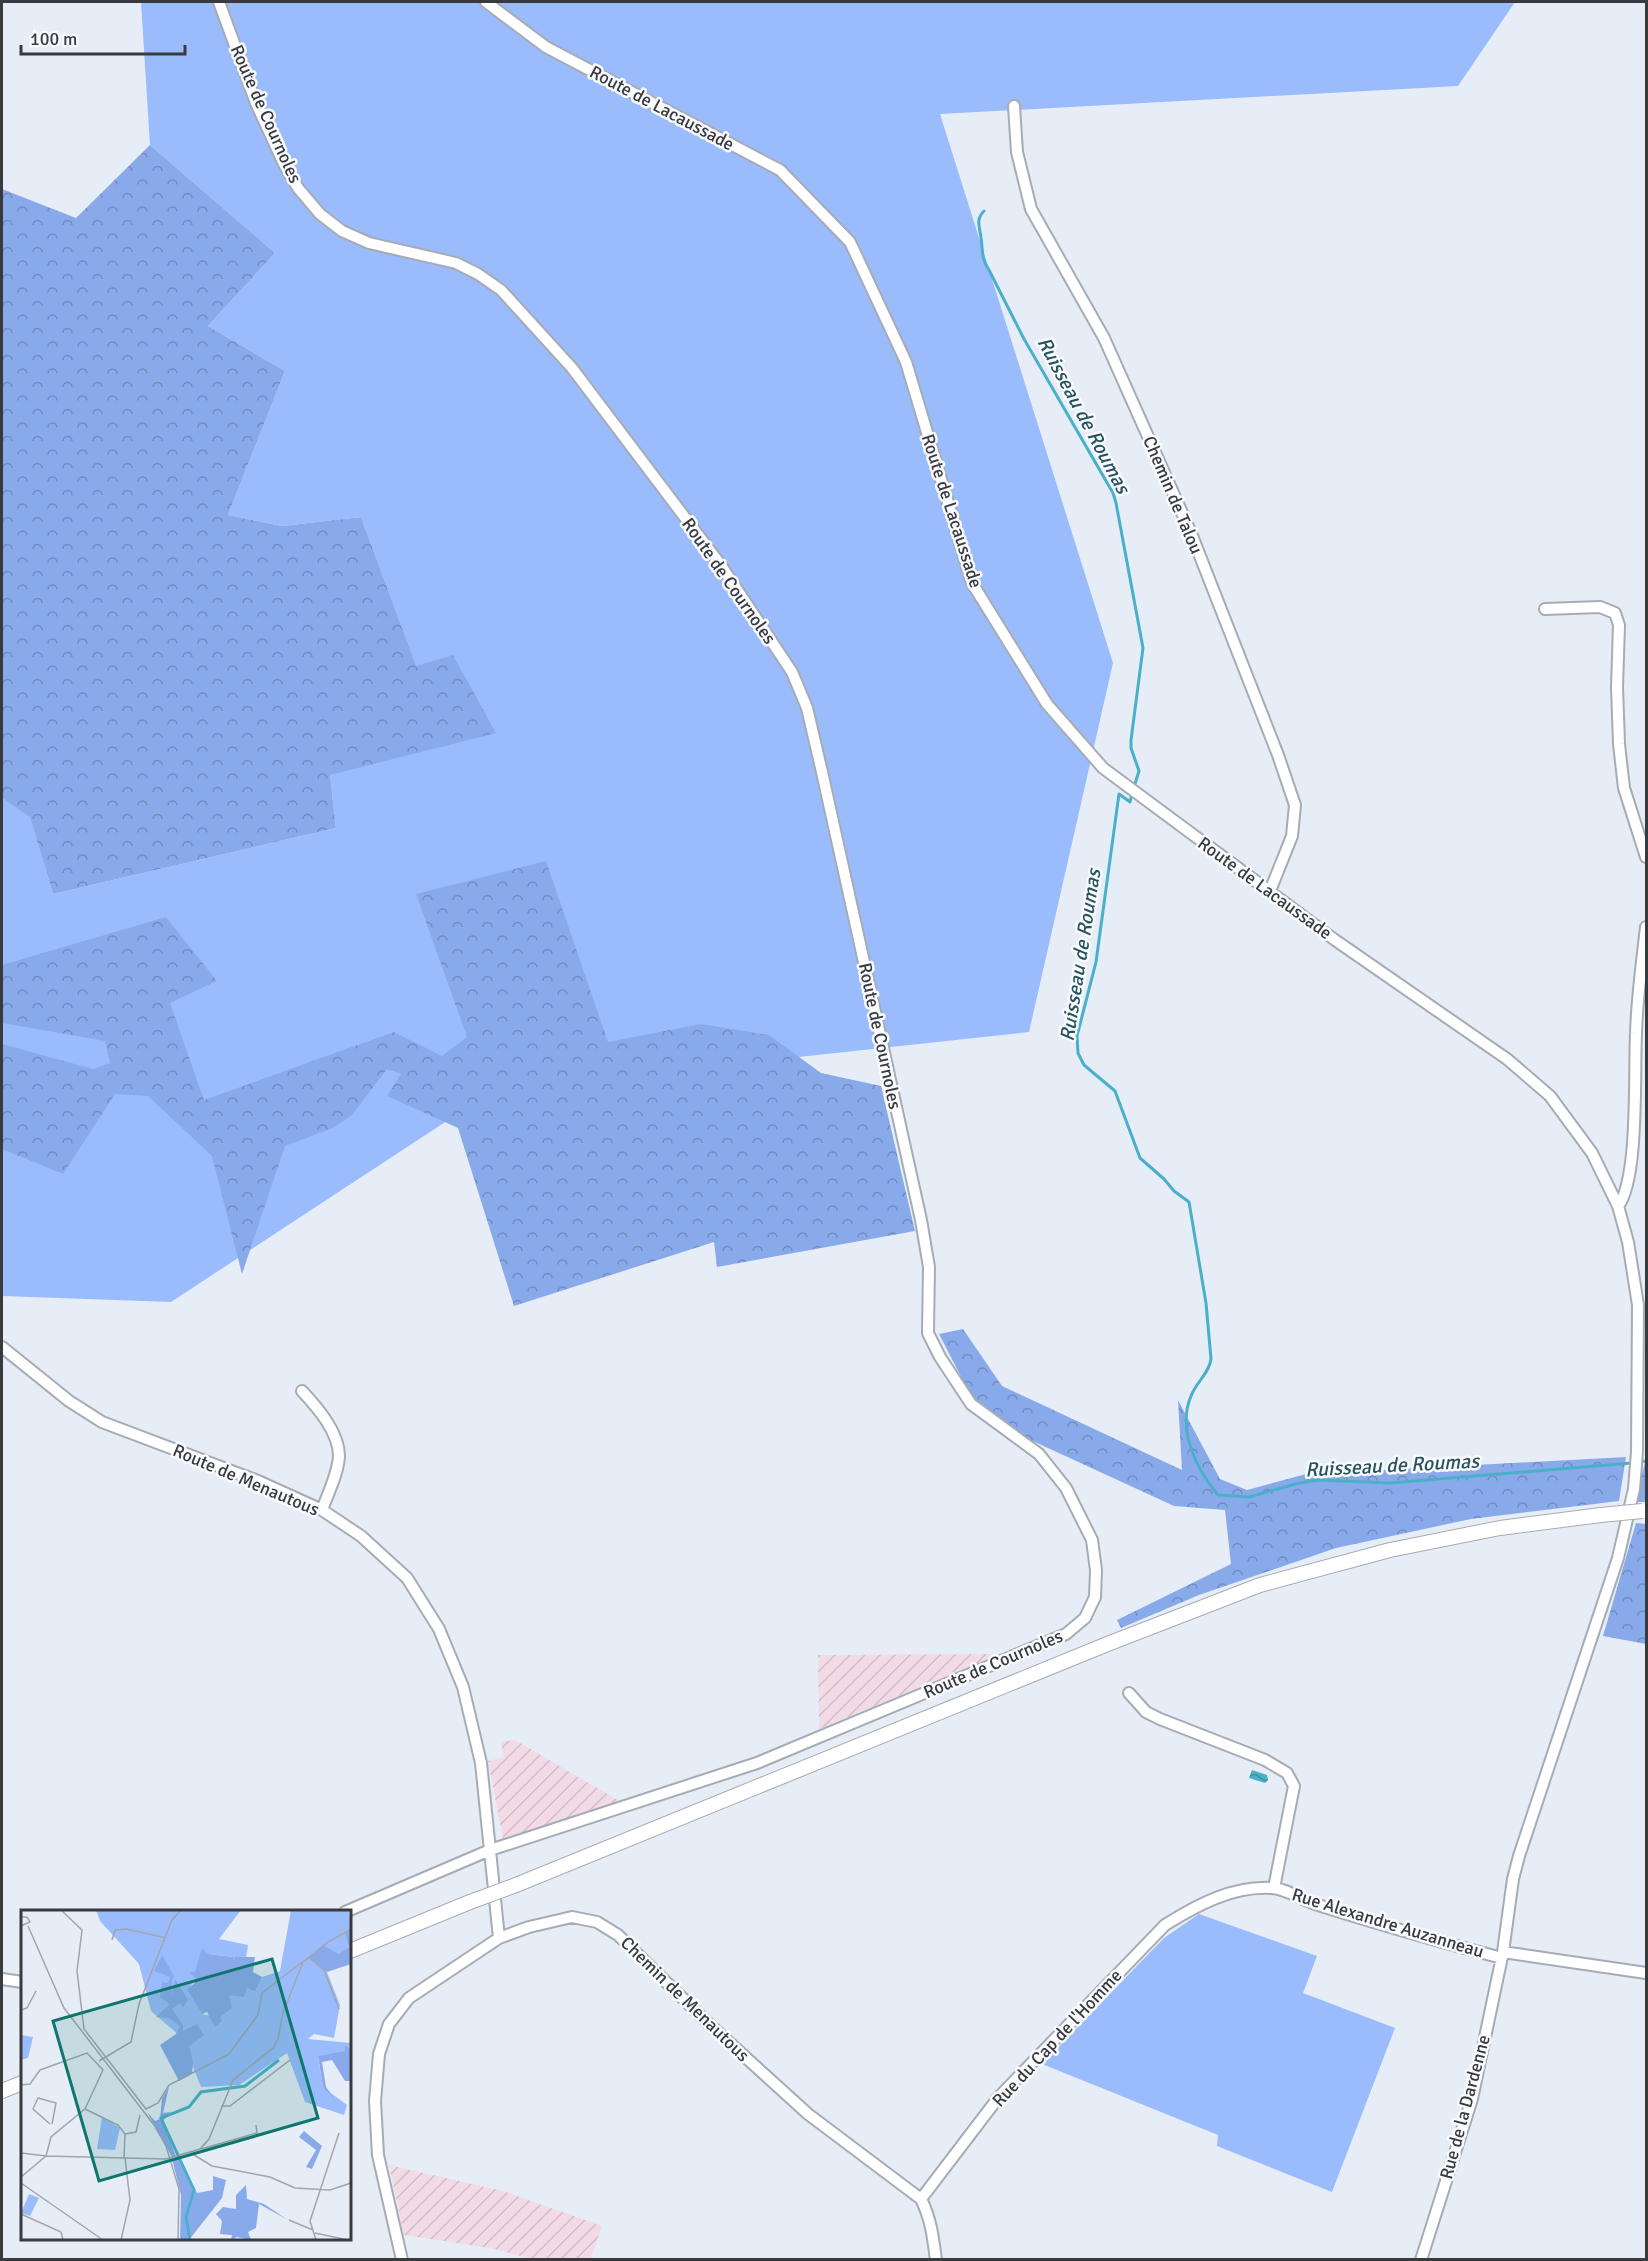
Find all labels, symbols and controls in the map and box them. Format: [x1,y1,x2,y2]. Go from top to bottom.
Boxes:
scale bar [21,18,184,56]
text: 100 m [30,28,77,50]
street label: Route de Cournoles [226,41,306,187]
street label: Route de Lacaussade [586,61,738,155]
water label: Ruisseau de Roumas [1032,333,1136,500]
street label: Route de Lacaussade [917,431,987,591]
street label: Chemin de Talou [1138,433,1208,557]
street label: Route de Cournoles [677,514,781,648]
street label: Route de Lacaussade [1194,832,1336,944]
water label: Ruisseau de Roumas [1055,865,1107,1043]
street label: Route de Cournoles [854,961,906,1111]
street label: Route de Menautous [169,1439,323,1521]
water label: Ruisseau de Roumas [1305,1448,1482,1483]
street label: Route de Cournoles [920,1625,1066,1703]
street label: Rue Alexandre Auzanneau [1289,1883,1487,1963]
inset map [21,1910,351,2240]
street label: Chemin de Menautous [616,1932,754,2066]
street label: Rue du Cap de l'Homme [988,1965,1126,2111]
street label: Rue de la Dardenne [1435,2032,1495,2182]

